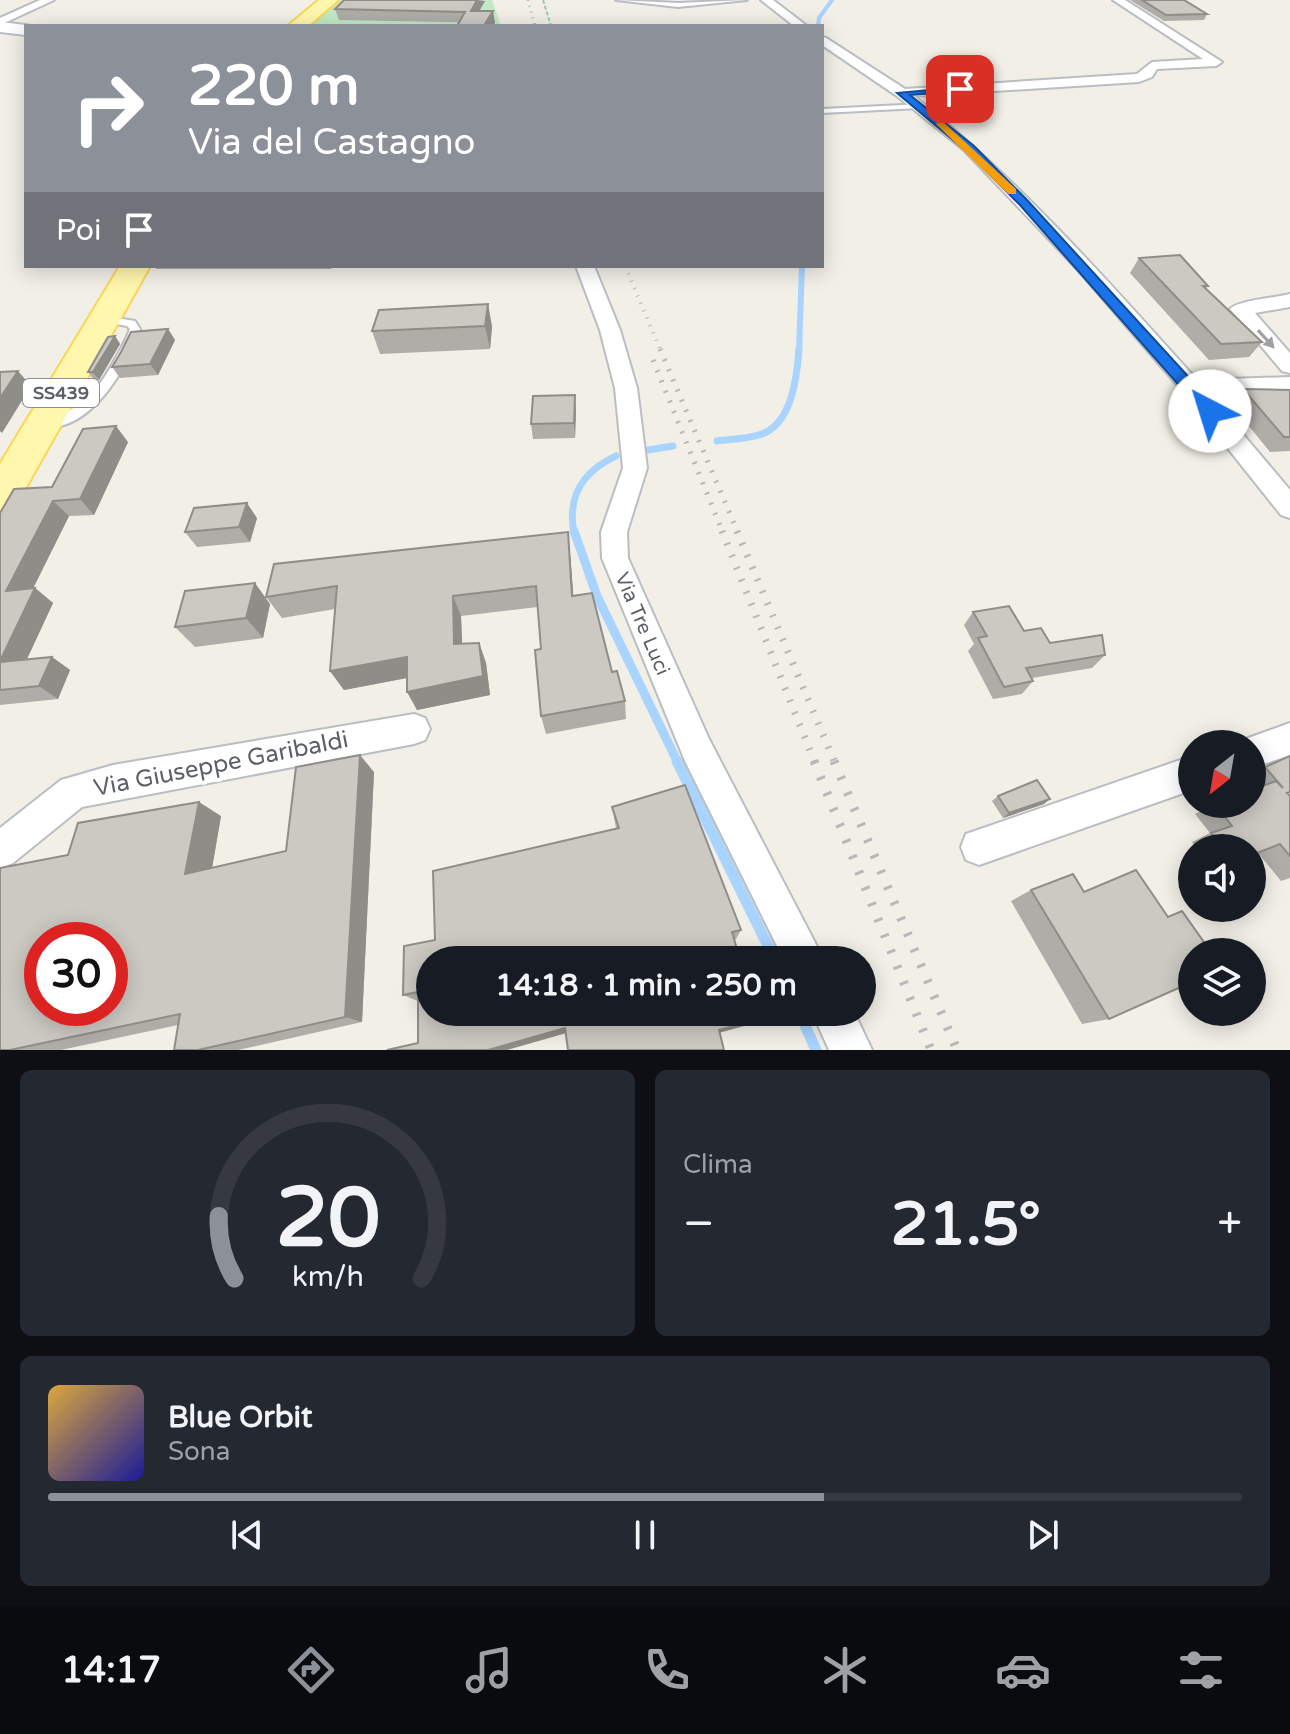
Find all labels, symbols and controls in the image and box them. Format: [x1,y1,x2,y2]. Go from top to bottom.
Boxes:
text: 220 m [188,53,359,120]
pin [926,55,994,123]
icon: right [56,56,160,160]
icon: arrive [938,67,982,111]
text: Via del Castagno [188,121,476,164]
icon: arrive [117,208,161,252]
text: Poi [56,212,101,249]
one-way arrow [1257,329,1275,348]
position arrow [1168,369,1252,453]
road number: SS439 [23,379,99,407]
street label: Via Tre Luci [610,569,674,679]
street label: Via Giuseppe Garibaldi [91,725,351,803]
north arrow [1178,730,1266,818]
map controls [1178,730,1266,1026]
button: sound [1178,834,1266,922]
speed limit sign: 30 [24,922,128,1026]
button: layers [1178,938,1266,1026]
text: 14:18 · 1 min · 250 m [495,967,797,1004]
text: Clima [683,1149,753,1180]
text: 20 [275,1169,380,1269]
text: 21.5° [891,1189,1041,1261]
text: − [683,1198,714,1251]
text: + [1217,1198,1242,1251]
text: km/h [292,1260,363,1294]
text: Blue Orbit [168,1399,313,1436]
text: Sona [168,1436,230,1467]
icon: previous [225,1513,269,1557]
icon: pause [623,1513,667,1557]
icon: next [1021,1513,1065,1557]
icon: directions [283,1642,339,1698]
icon: music [461,1642,517,1698]
icon: phone [639,1642,695,1698]
icon: climate [817,1642,873,1698]
icon: car [995,1642,1051,1698]
icon: filters [1173,1642,1229,1698]
text: 14:17 [61,1649,161,1692]

